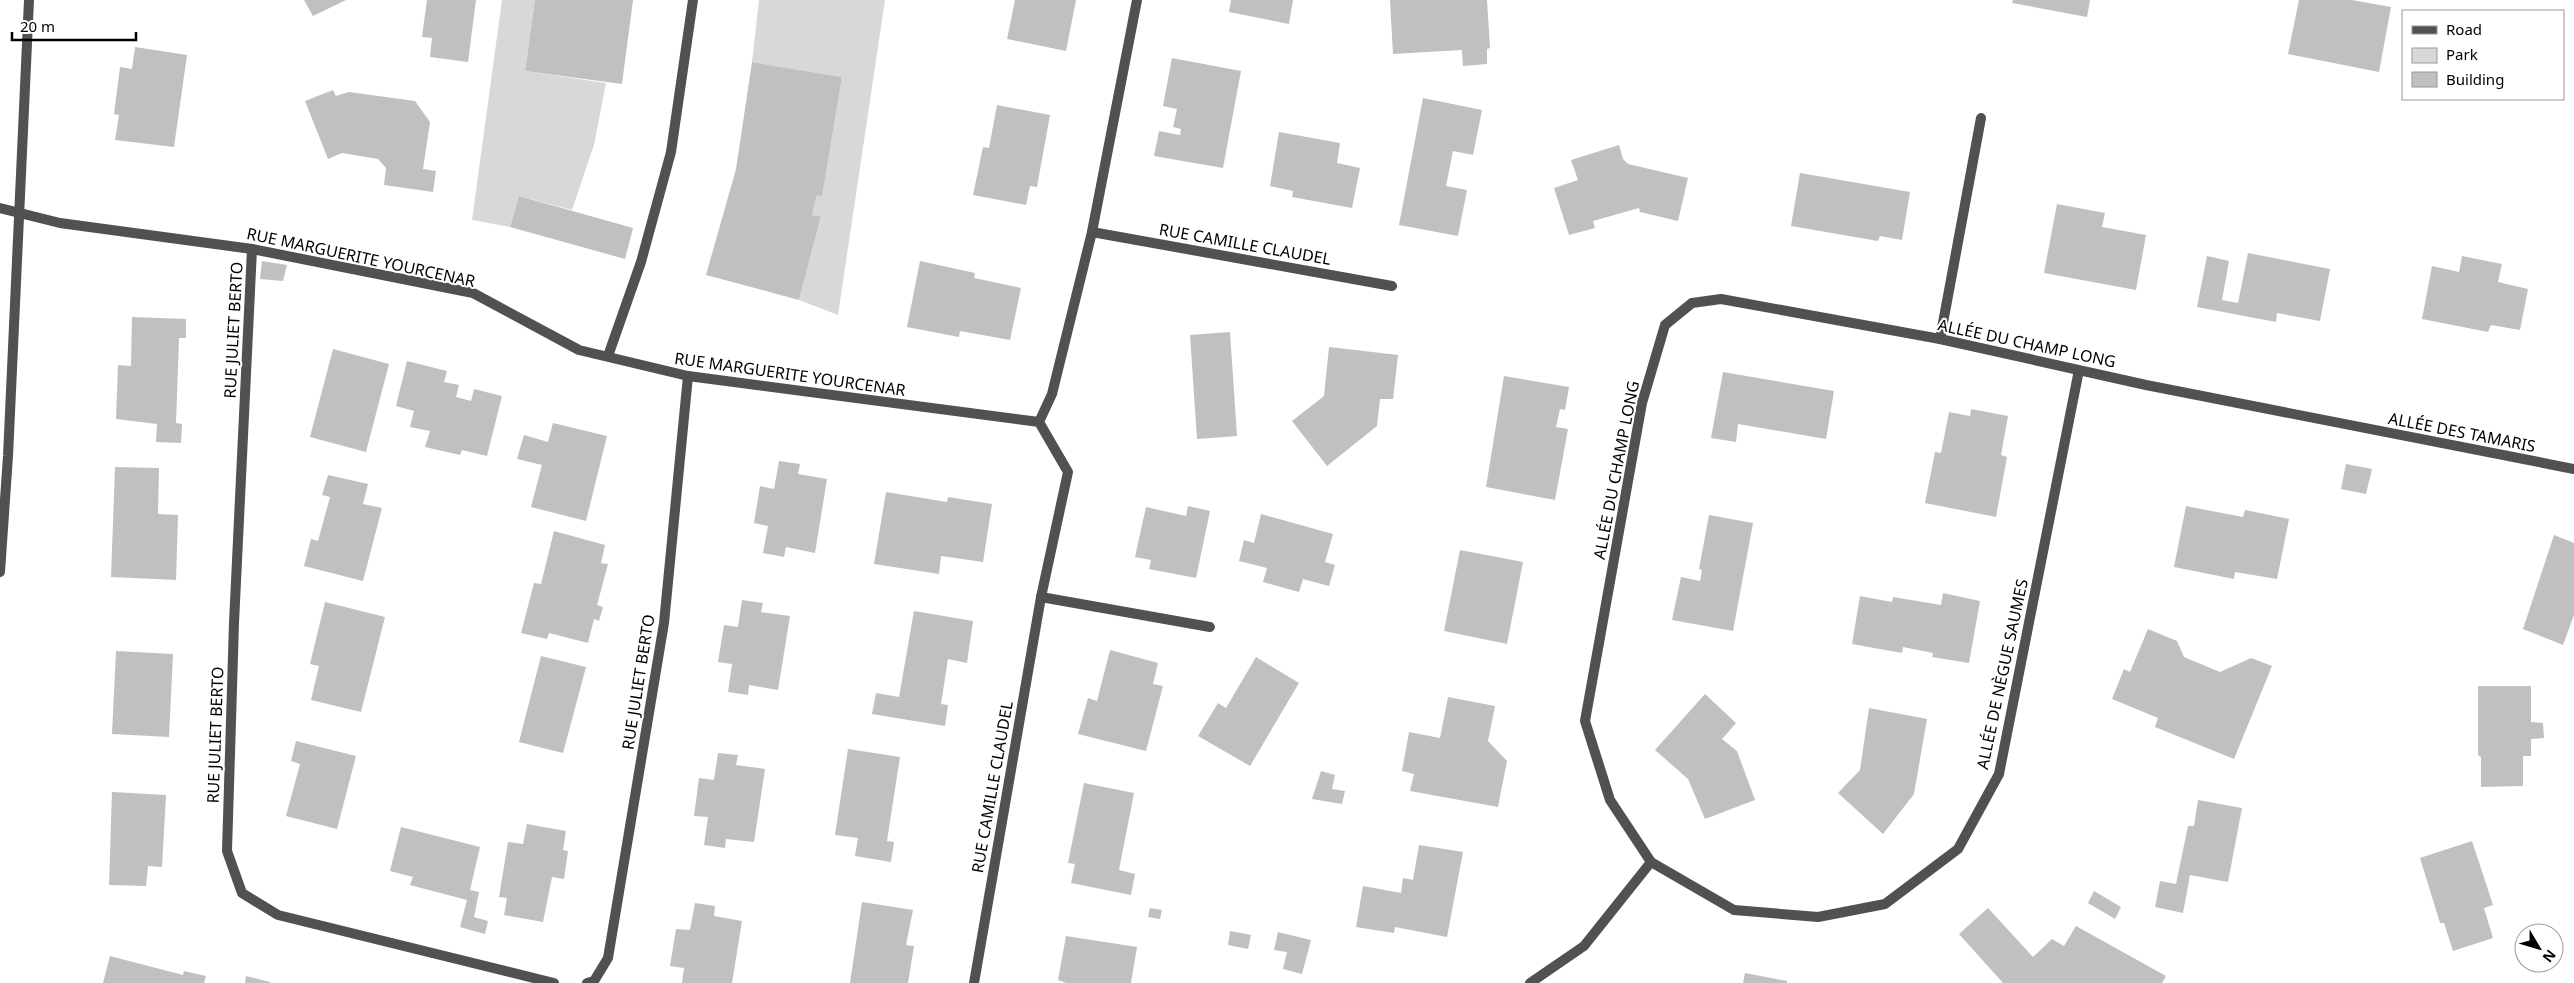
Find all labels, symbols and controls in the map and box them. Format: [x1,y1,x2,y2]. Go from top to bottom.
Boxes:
scale bar [12,10,136,42]
legend [2402,10,2564,100]
text: 20 m [20,16,55,36]
text: Road [2446,19,2482,39]
text: Park [2446,44,2478,64]
text: Building [2446,69,2504,89]
street label: RUE CAMILLE CLAUDEL [1157,218,1333,270]
street label: RUE MARGUERITE YOURCENAR [245,222,477,292]
street label: RUE JULIET BERTO [218,261,248,399]
street label: ALLÉE DU CHAMP LONG [1936,313,2118,373]
street label: RUE MARGUERITE YOURCENAR [673,347,907,401]
street label: ALLÉE DU CHAMP LONG [1588,379,1644,561]
street label: ALLÉE DES TAMARIS [2387,407,2538,457]
street label: ALLÉE DE NÈGUE SAUMES [1971,577,2033,771]
street label: RUE JULIET BERTO [616,613,660,751]
street label: RUE JULIET BERTO [202,666,228,804]
street label: RUE CAMILLE CLAUDEL [966,699,1018,875]
north arrow [2514,923,2564,973]
text: N [2539,946,2561,967]

